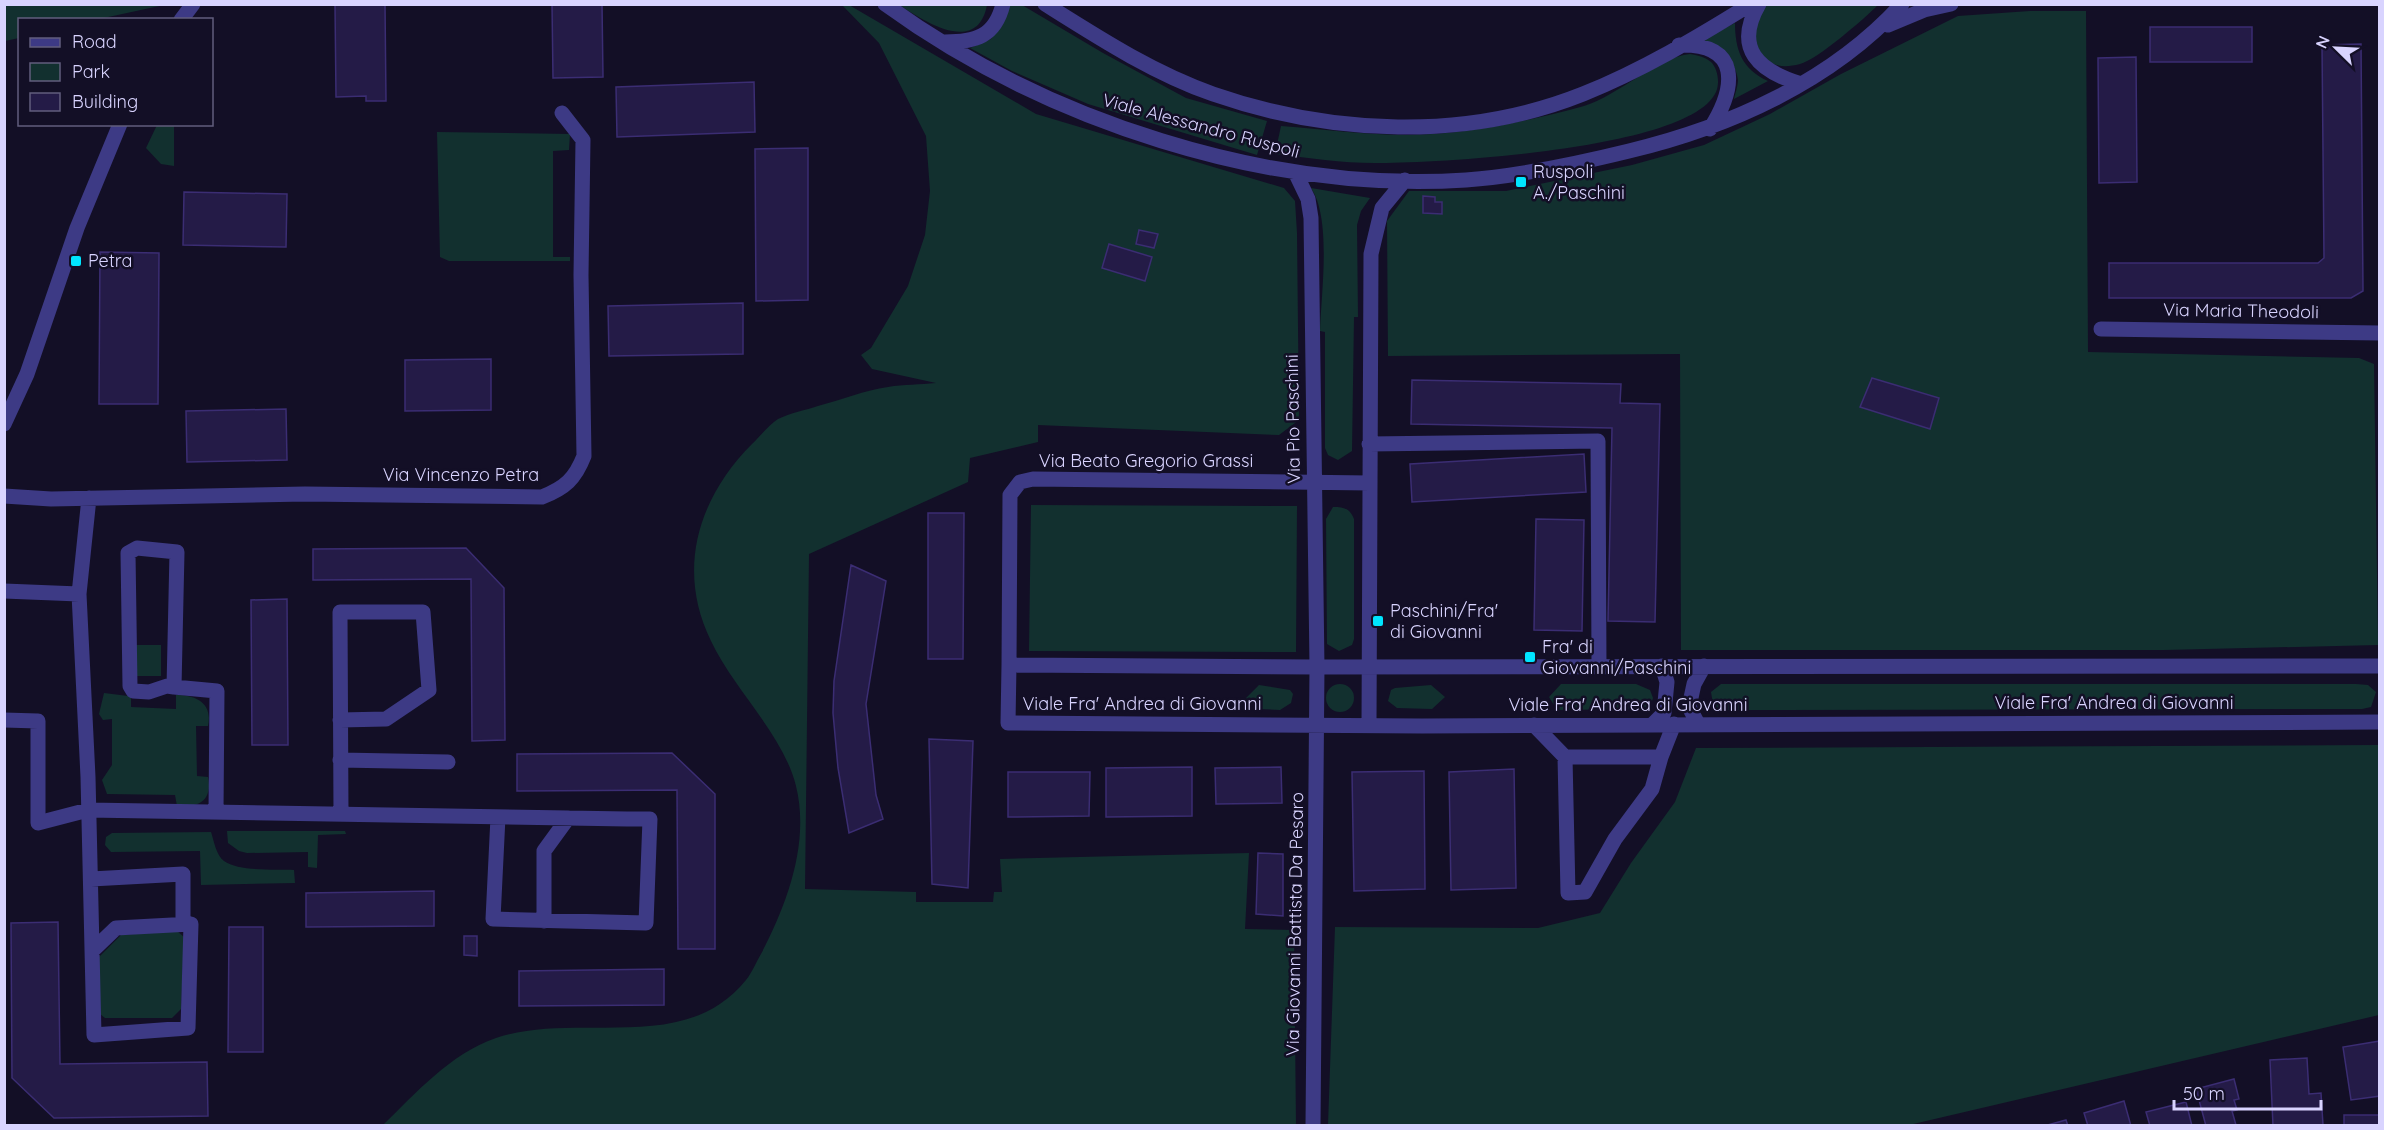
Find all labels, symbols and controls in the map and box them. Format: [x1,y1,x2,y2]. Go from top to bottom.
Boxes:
legend [18,18,213,126]
north arrow [2306,18,2366,78]
text: Road [72,30,117,53]
text: N [2311,32,2334,51]
text: Park [72,60,110,83]
street label: Viale Alessandro Ruspoli [1100,88,1302,163]
text: Building [72,90,138,113]
place label: Ruspoli A./Paschini [1533,160,1625,204]
marker: Ruspoli A./Paschini [1514,175,1528,189]
place label: Petra [88,249,132,272]
marker: Petra [69,254,83,268]
street label: Via Maria Theodoli [2163,298,2319,323]
street label: Via Pio Paschini [1280,354,1305,484]
street label: Via Beato Gregorio Grassi [1039,449,1253,472]
street label: Via Vincenzo Petra [383,463,539,486]
place label: Paschini/Fra' di Giovanni [1390,599,1498,643]
marker: Paschini/Fra' di Giovanni [1371,614,1385,628]
place label: Fra' di Giovanni/Paschini [1542,635,1691,679]
marker: Fra' di Giovanni/Paschini [1523,650,1537,664]
street label: Viale Fra' Andrea di Giovanni [1994,691,2234,714]
street label: Viale Fra' Andrea di Giovanni [1022,692,1262,715]
street label: Viale Fra' Andrea di Giovanni [1508,693,1748,716]
street label: Via Giovanni Battista Da Pesaro [1281,792,1308,1056]
scale bar [2174,1073,2321,1111]
text: 50 m [2183,1082,2225,1105]

